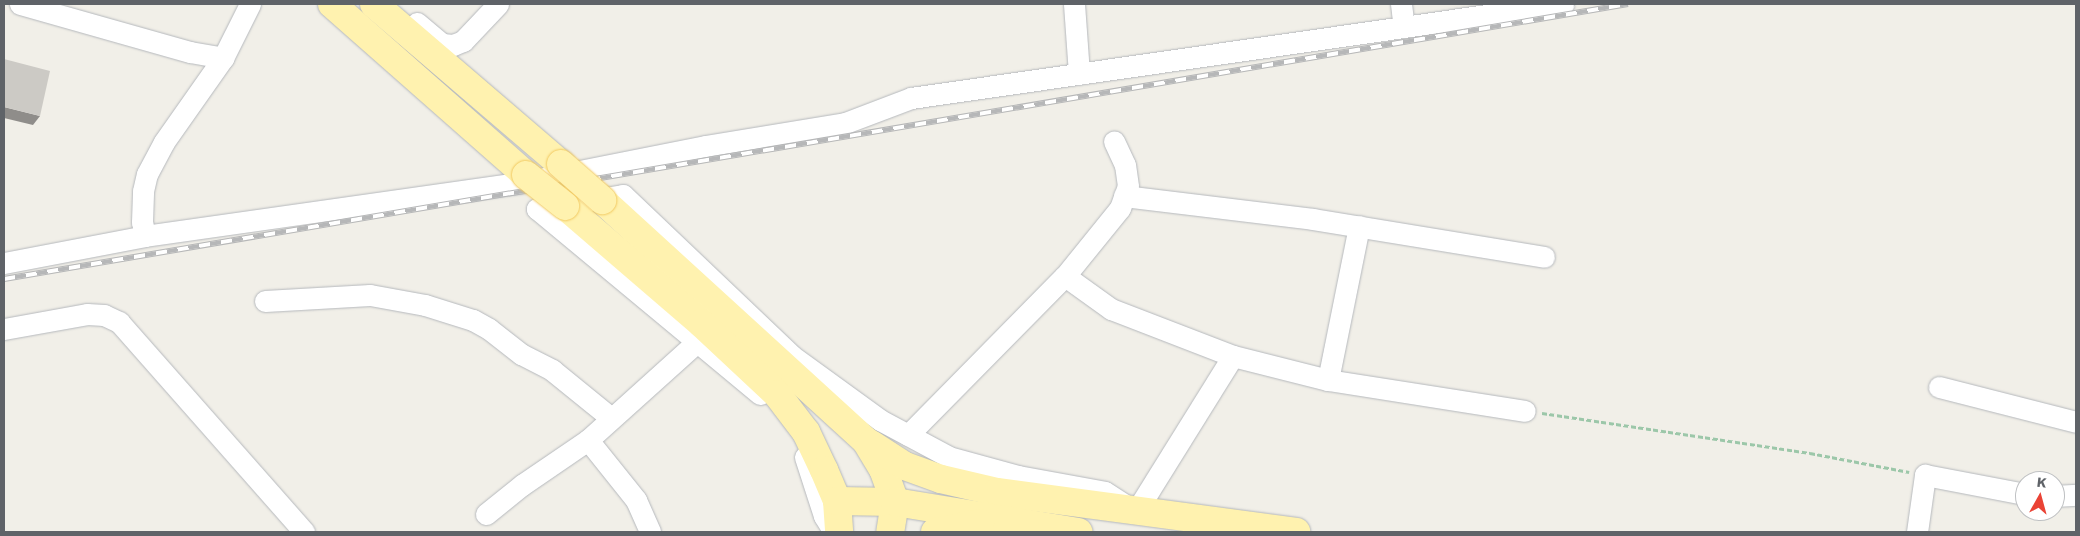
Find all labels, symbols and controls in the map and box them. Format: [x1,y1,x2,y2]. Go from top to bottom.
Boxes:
north arrow [2015,471,2065,521]
text: K [2036,474,2047,491]

